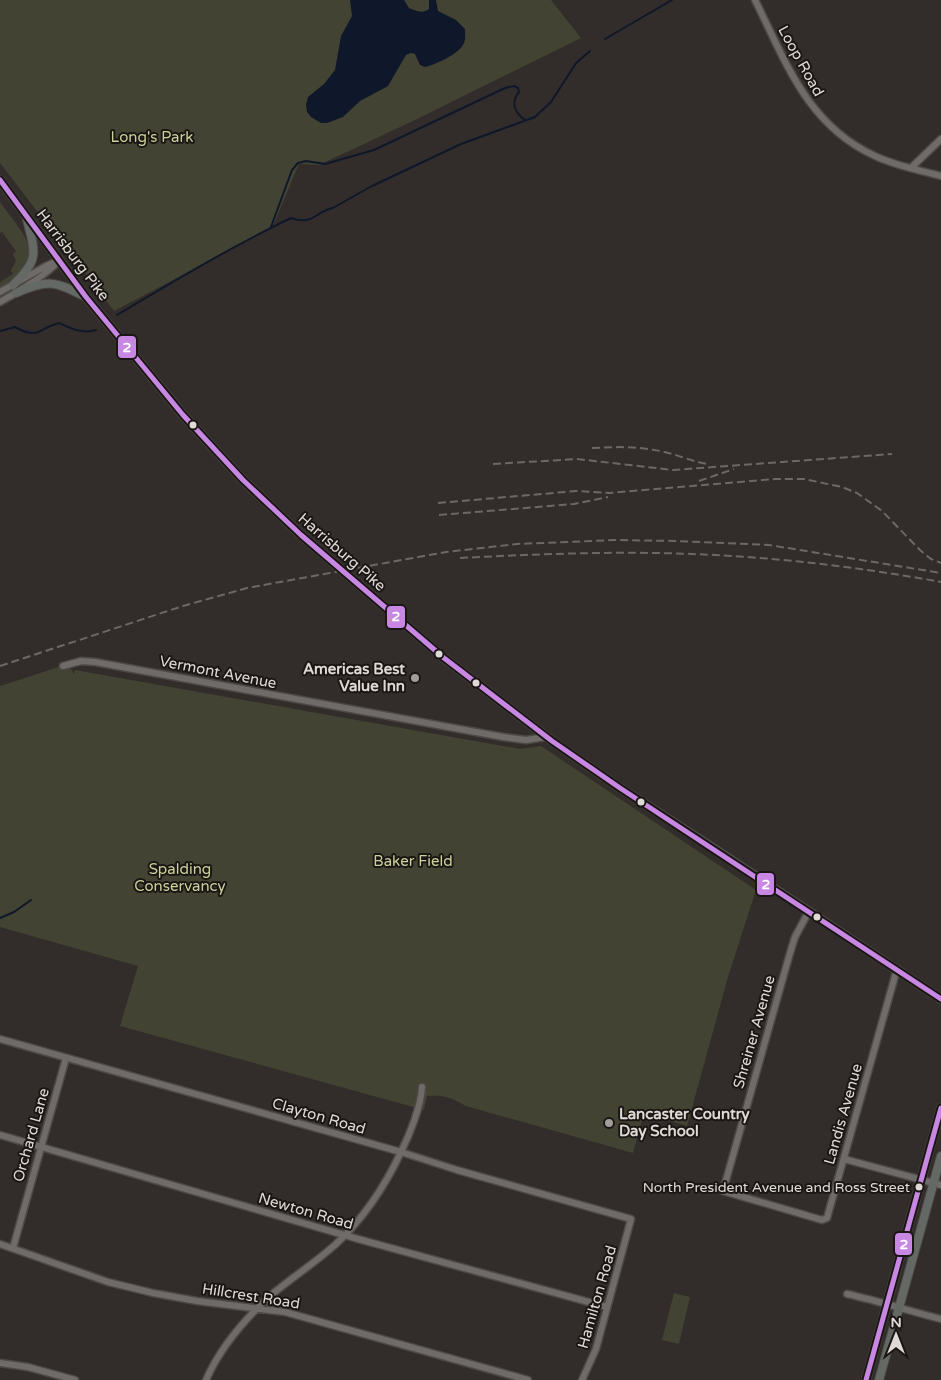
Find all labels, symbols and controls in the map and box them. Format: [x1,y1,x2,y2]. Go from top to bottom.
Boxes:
street label: Loop Road [774,23,828,99]
park label: Long's Park [111,128,193,146]
street label: Harrisburg Pike [33,206,113,304]
line badge: 2 [117,335,137,359]
text: 2 [123,339,132,356]
unlabelled marker [188,420,198,430]
street label: Harrisburg Pike [295,509,389,595]
line badge: 2 [386,605,406,629]
text: 2 [392,608,401,625]
unlabelled marker [434,649,444,659]
street label: Vermont Avenue [158,652,278,692]
place label: Americas Best Value Inn [303,660,405,695]
marker: Americas Best Value Inn [409,672,421,684]
unlabelled marker [471,678,481,688]
unlabelled marker [636,797,646,807]
park label: Baker Field [373,852,453,870]
park label: Spalding Conservancy [134,860,226,895]
line badge: 2 [756,872,775,896]
text: 2 [762,876,771,893]
unlabelled marker [812,912,822,922]
street label: Shreiner Avenue [729,973,779,1091]
street label: Landis Avenue [820,1061,866,1167]
street label: Orchard Lane [9,1086,53,1184]
street label: Clayton Road [270,1094,368,1138]
place label: Lancaster Country Day School [619,1105,749,1141]
marker: Lancaster Country Day School [603,1117,615,1129]
place label: North President Avenue and Ross Street [643,1179,911,1196]
marker: North President Avenue and Ross Street [914,1182,924,1192]
street label: Newton Road [256,1189,356,1233]
line badge: 2 [894,1232,913,1256]
text: 2 [900,1236,909,1253]
street label: Hamilton Road [574,1243,620,1351]
street label: Hillcrest Road [201,1279,301,1313]
north arrow [871,1310,921,1360]
text: N [890,1314,902,1331]

